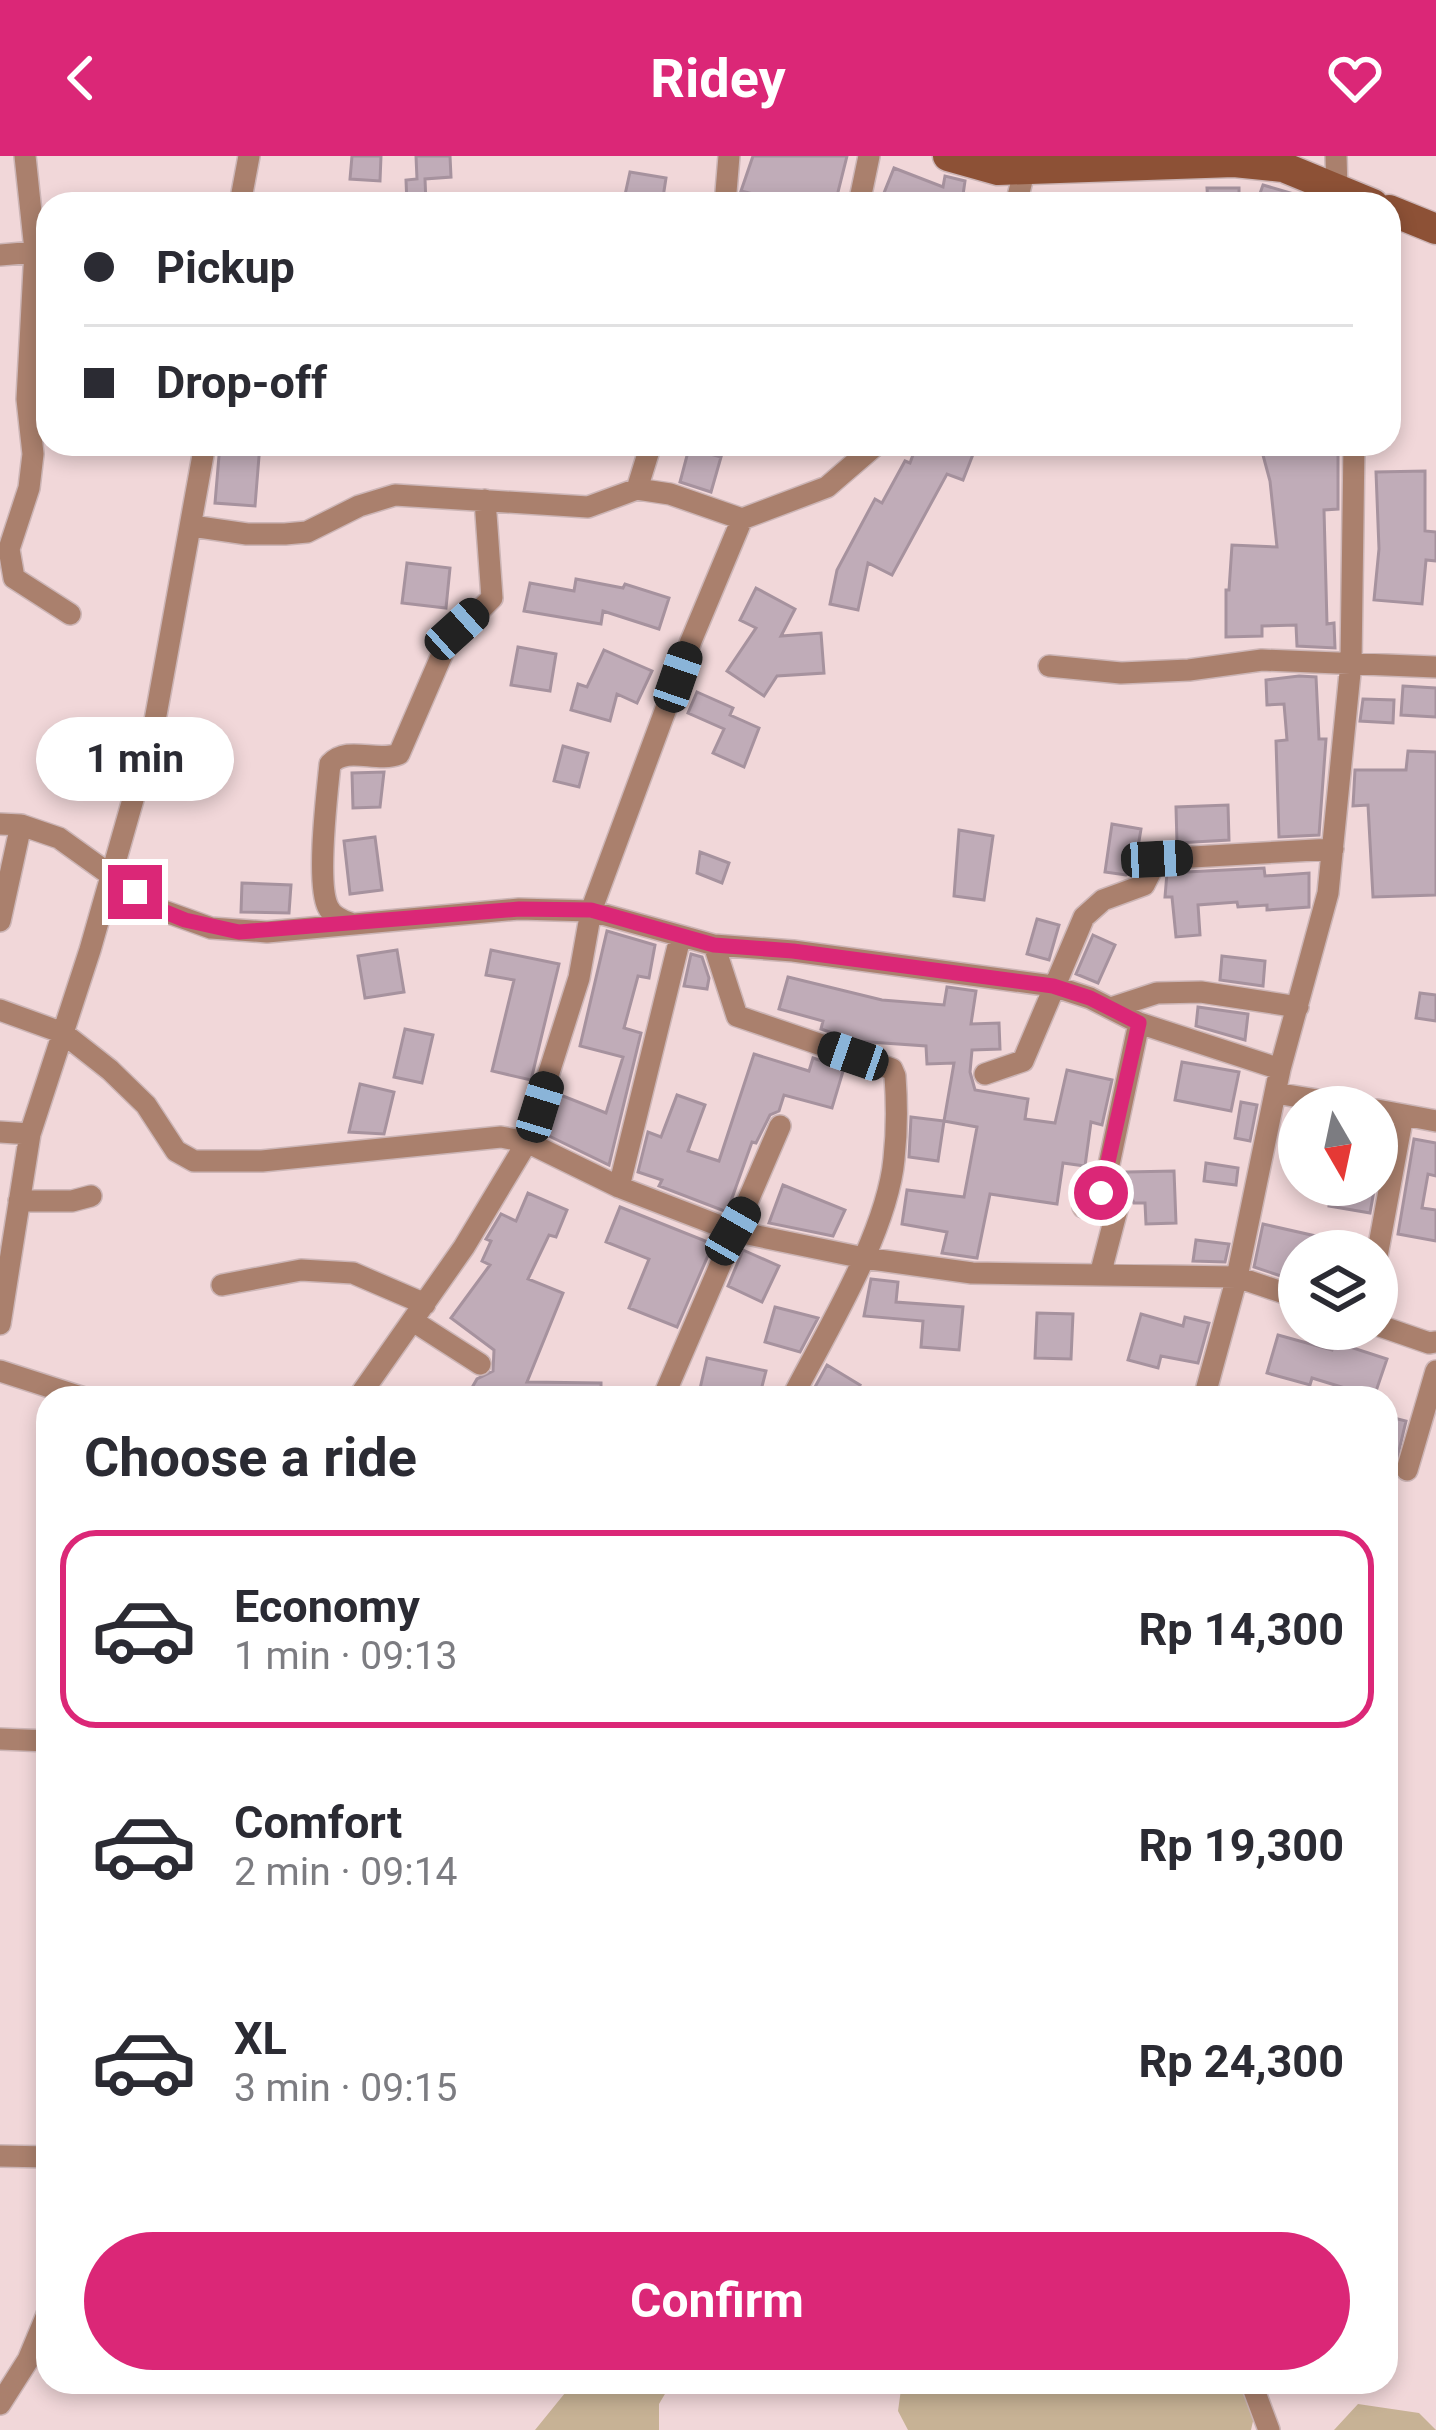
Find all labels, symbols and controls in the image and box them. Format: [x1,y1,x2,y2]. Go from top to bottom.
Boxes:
icon: back [48,45,114,111]
icon: heart [1322,45,1388,111]
text: Ridey [650,47,786,110]
text: Pickup [156,241,295,294]
text: Drop-off [156,356,327,409]
car [418,592,496,666]
car [649,637,707,717]
callout: 1 min [36,718,234,802]
text: 1 min [86,736,184,782]
car [1120,839,1194,879]
route end [108,865,162,919]
car [813,1027,893,1085]
car [512,1067,568,1147]
north arrow [1278,1086,1398,1206]
map controls [1278,1086,1398,1350]
route start [1074,1166,1128,1220]
car [699,1191,767,1271]
button: layers [1278,1230,1398,1350]
text: Choose a ride [84,1426,417,1489]
icon: car [90,1575,198,1683]
text: Economy [234,1580,420,1633]
text: Rp 14,300 [1139,1603,1344,1656]
text: 1 min · 09:13 [234,1633,457,1679]
icon: car [90,1791,198,1899]
text: Comfort [234,1796,402,1849]
text: Rp 19,300 [1139,1819,1344,1872]
text: 2 min · 09:14 [234,1849,457,1895]
icon: car [90,2007,198,2115]
text: XL [234,2012,287,2065]
text: Rp 24,300 [1139,2035,1344,2088]
text: 3 min · 09:15 [234,2065,457,2111]
button: Confirm [84,2232,1350,2370]

